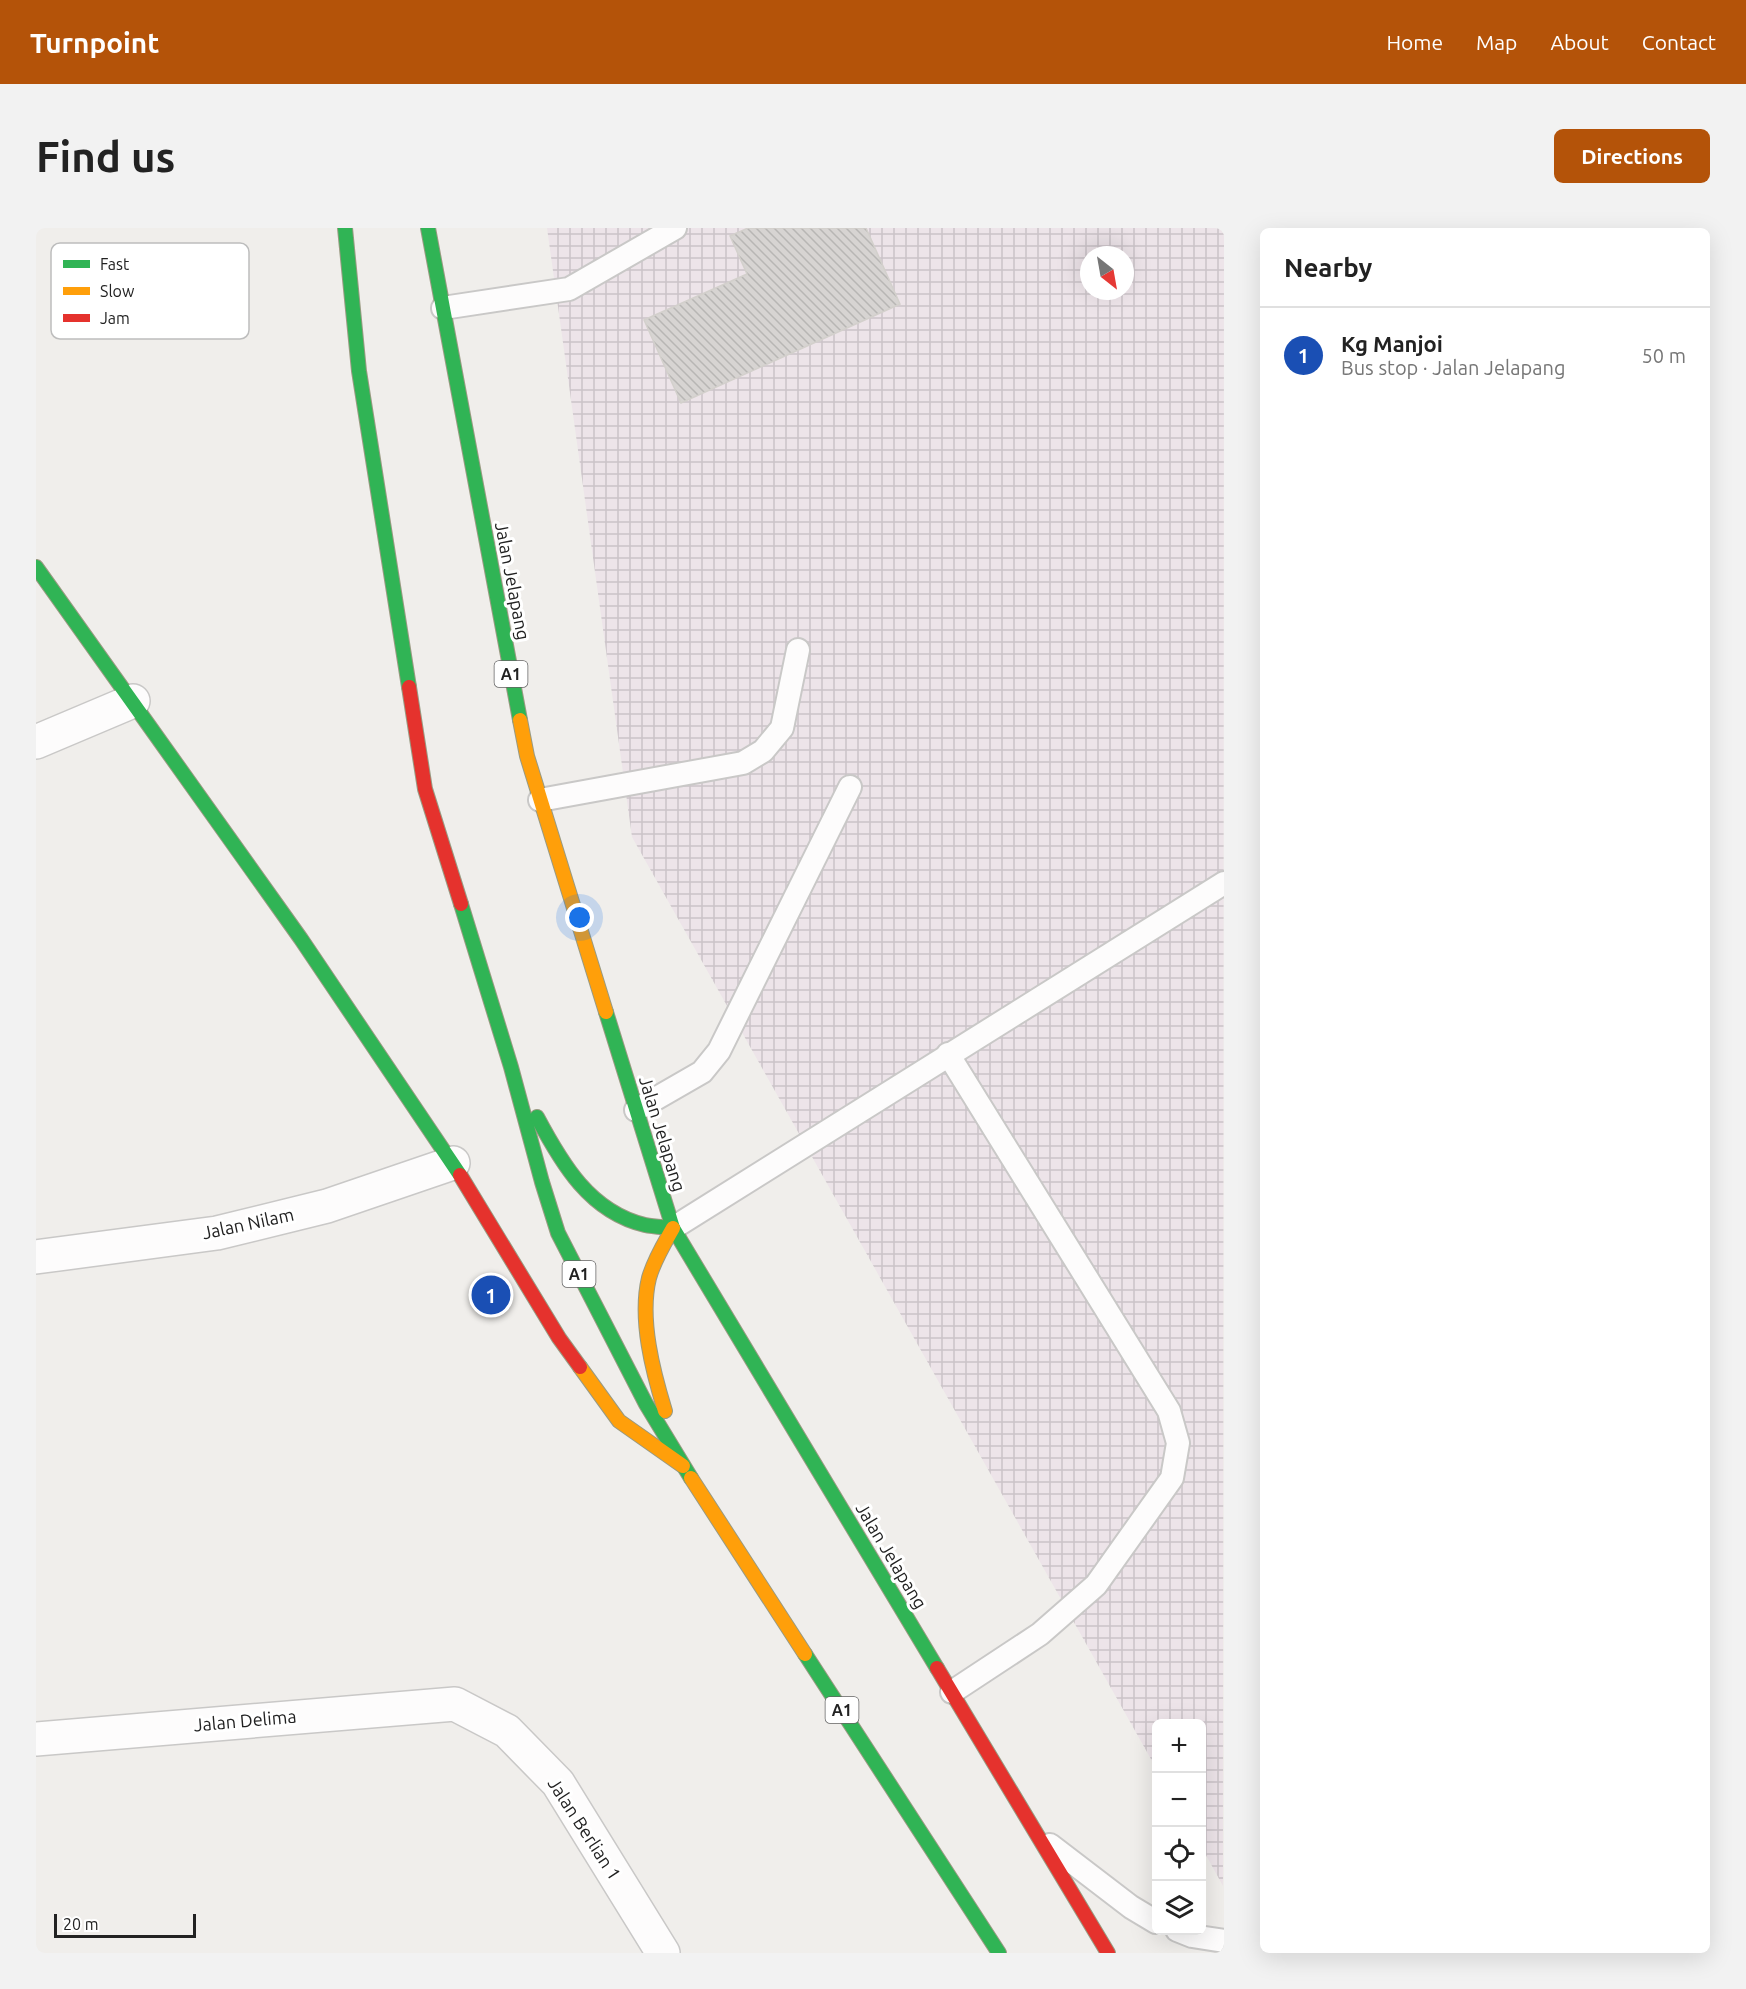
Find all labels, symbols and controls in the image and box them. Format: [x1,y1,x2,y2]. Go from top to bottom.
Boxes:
text: Turnpoint [30,27,159,58]
text: Home [1386,30,1443,54]
text: Map [1476,30,1517,54]
text: About [1550,30,1609,54]
text: Contact [1642,30,1716,54]
button: Directions [1554,129,1710,183]
text: Find us [36,133,175,180]
legend [51,243,249,339]
north arrow [1080,246,1134,300]
text: Nearby [1284,253,1372,282]
text: Fast [100,255,130,273]
text: Slow [100,282,135,300]
text: Jam [100,309,130,327]
text: Kg Manjoi [1341,331,1443,356]
text: 1 [1298,344,1309,367]
text: 50 m [1642,344,1686,367]
text: Bus stop · Jalan Jelapang [1341,356,1565,379]
street label: Jalan Jelapang [492,520,534,641]
road number: A1 [494,661,528,687]
your location [565,903,594,932]
street label: Jalan Jelapang [636,1074,690,1194]
street label: Jalan Nilam [200,1204,295,1243]
road number: A1 [562,1261,596,1287]
pin: 1 [472,1272,510,1318]
street label: Jalan Jelapang [852,1499,931,1612]
road number: A1 [826,1697,858,1723]
street label: Jalan Delima [193,1706,297,1734]
map controls [1152,1719,1206,1935]
button: + [1152,1719,1206,1773]
button: − [1152,1773,1206,1827]
street label: Jalan Berlian 1 [544,1774,625,1883]
button: locate [1152,1827,1206,1881]
button: layers [1152,1881,1206,1935]
scale bar [54,1911,196,1938]
text: 20 m [63,1915,99,1933]

